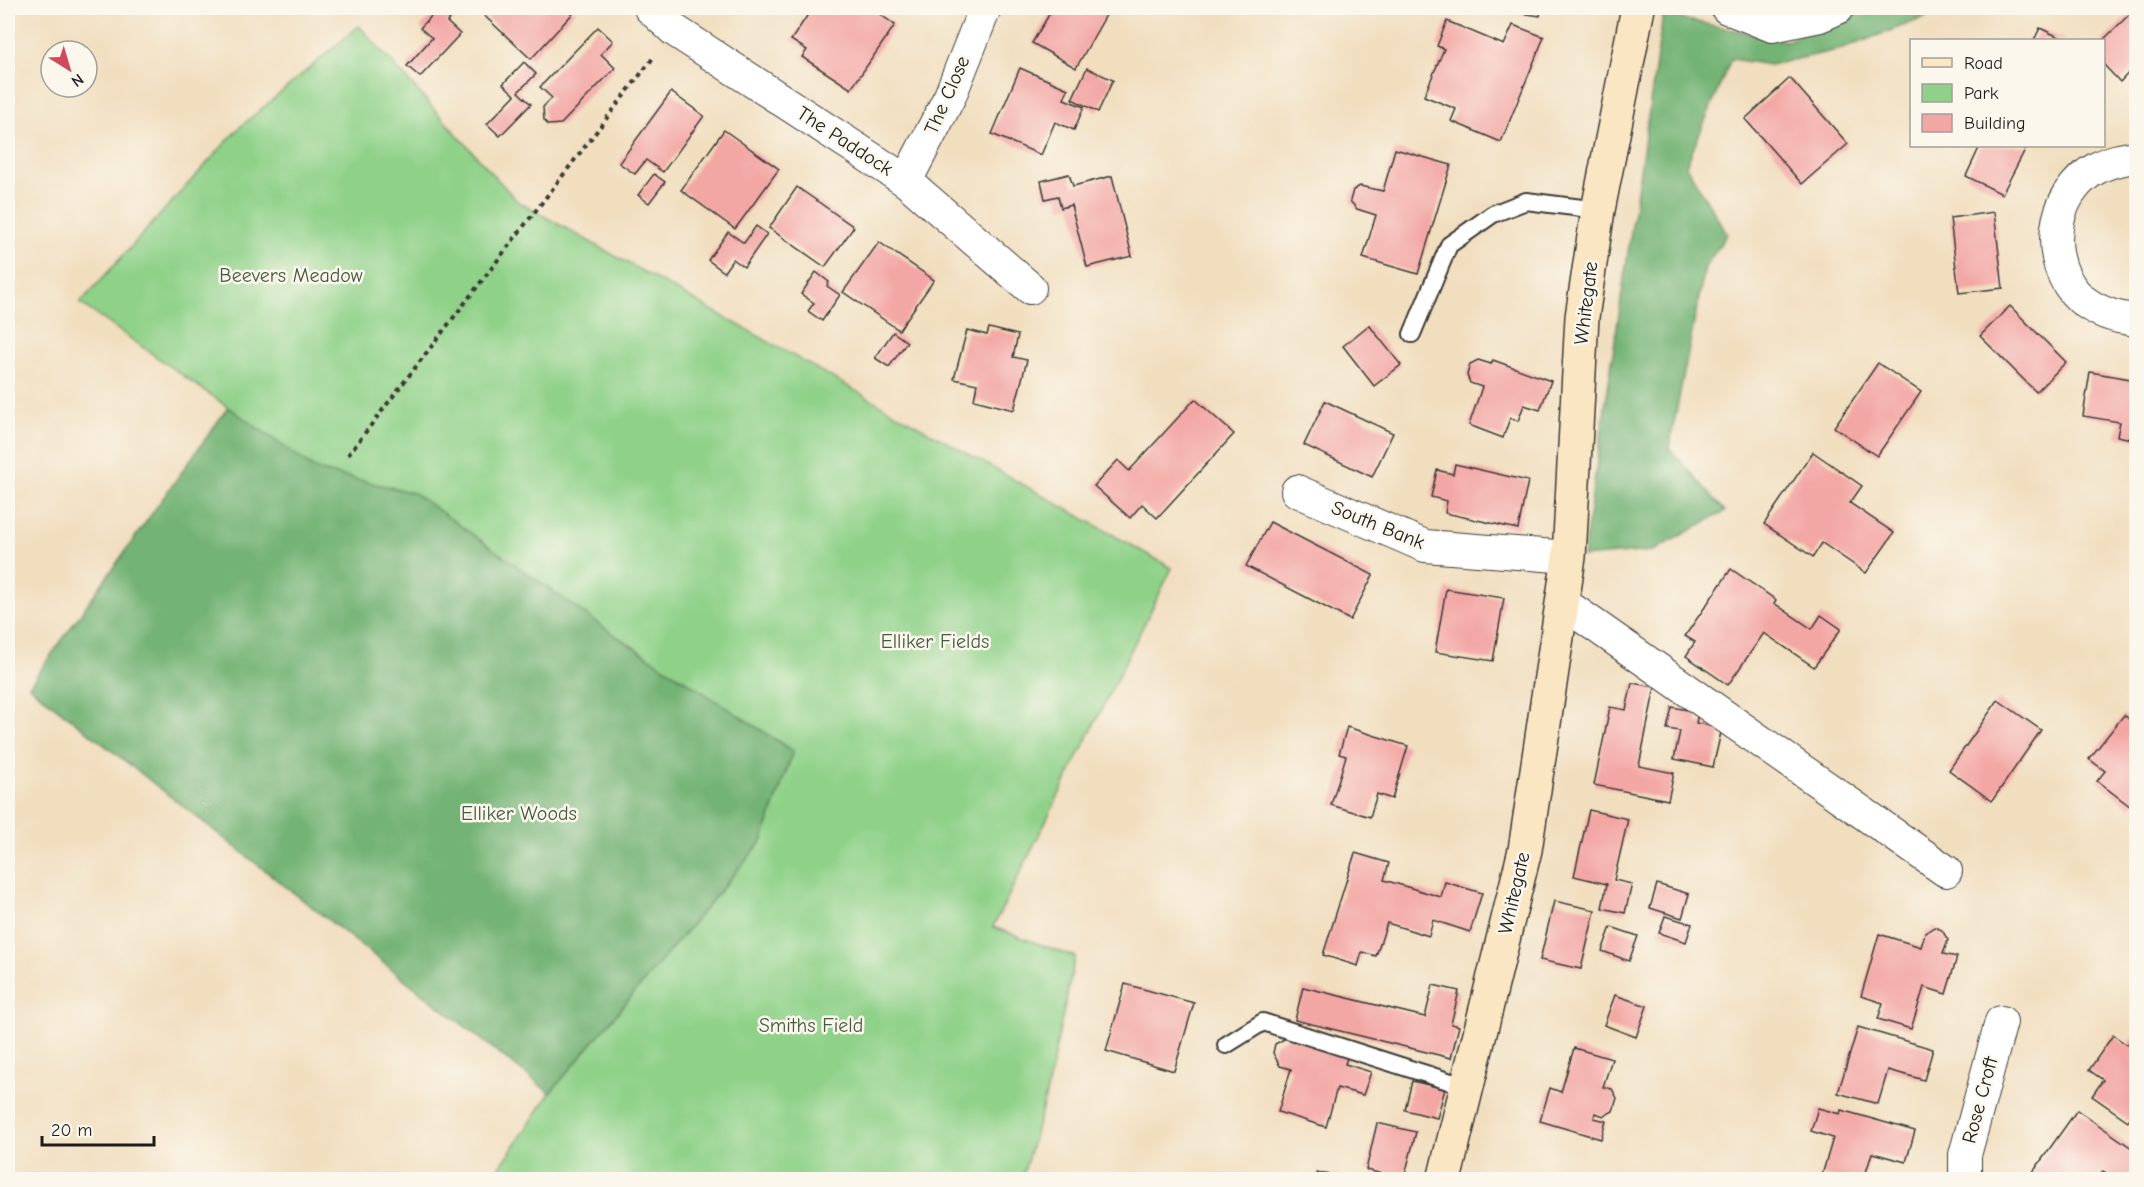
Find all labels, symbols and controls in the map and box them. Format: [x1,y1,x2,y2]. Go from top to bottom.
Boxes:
north arrow [39,39,99,99]
legend [1910,39,2105,147]
street label: The Close [920,52,974,138]
text: Road [1964,53,2003,74]
text: N [68,70,87,91]
text: Park [1964,83,1999,104]
street label: The Paddock [793,101,898,181]
text: Building [1964,113,2026,134]
street label: Whitegate [1569,260,1603,346]
park label: Beevers Meadow [219,264,363,287]
street label: South Bank [1328,496,1428,554]
park label: Elliker Fields [881,630,989,653]
park label: Elliker Woods [461,802,577,825]
street label: Whitegate [1493,850,1535,936]
park label: Smiths Field [759,1014,863,1037]
street label: Rose Croft [1957,1053,2003,1146]
scale bar [42,1109,154,1147]
text: 20 m [51,1120,92,1141]

